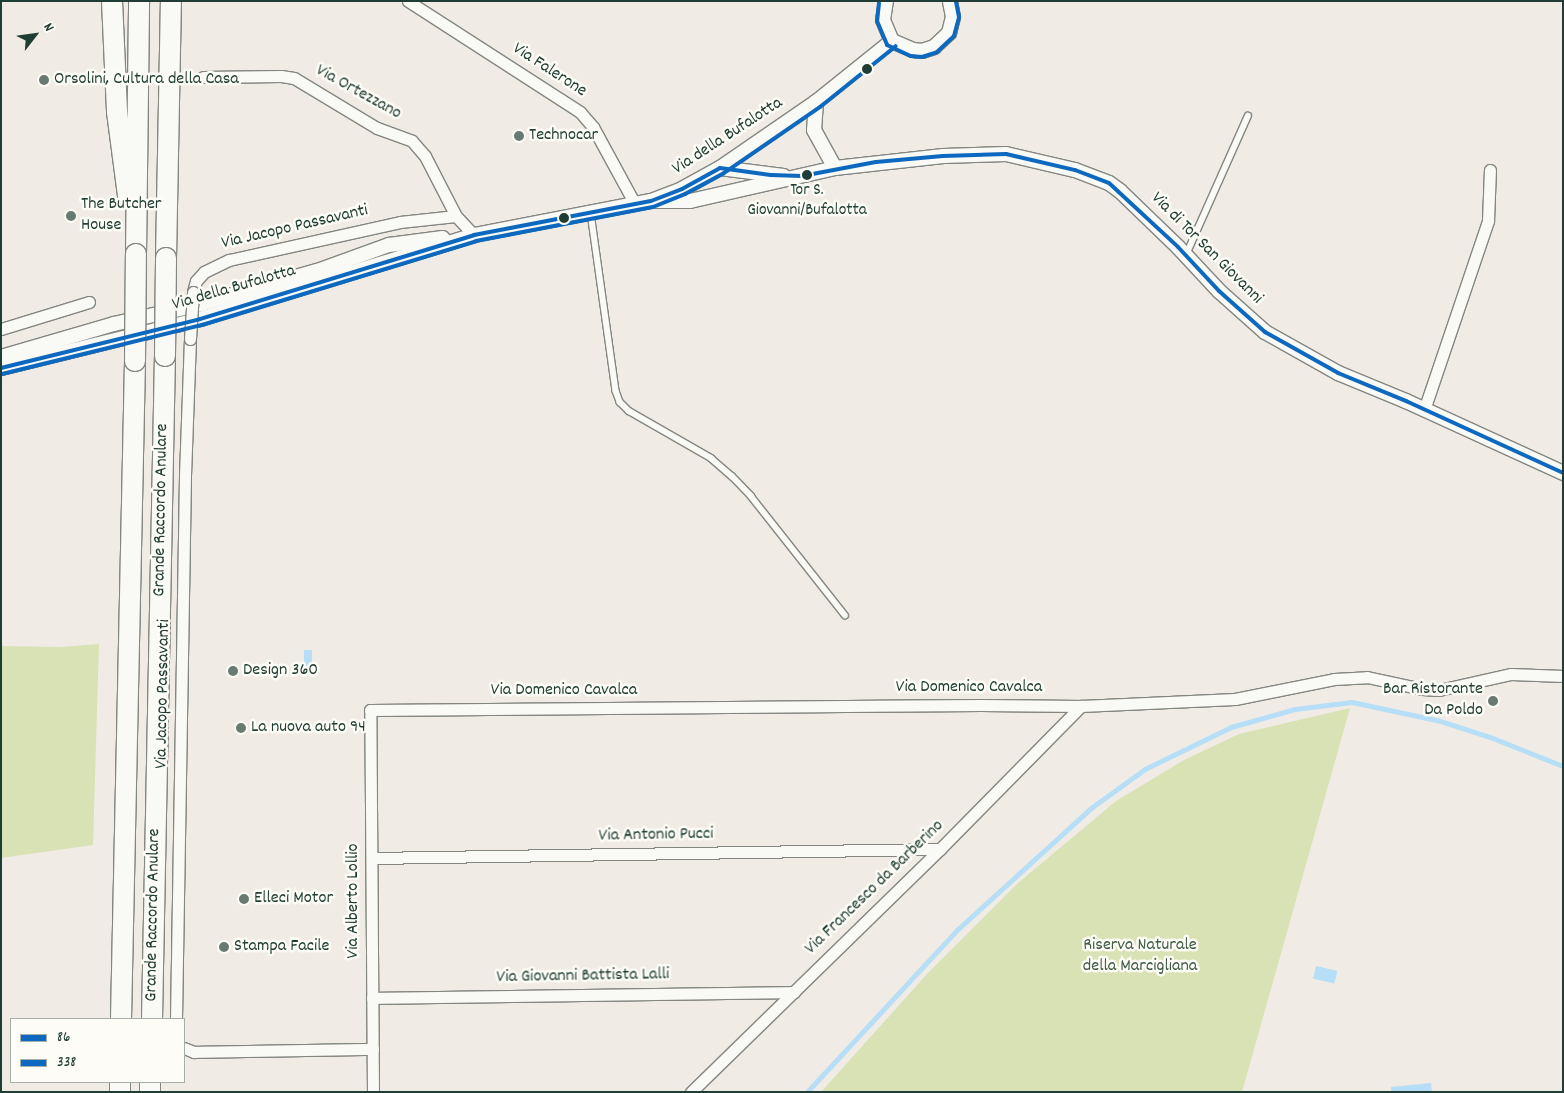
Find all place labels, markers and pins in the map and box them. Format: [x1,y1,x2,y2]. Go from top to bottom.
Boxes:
unlabelled marker [862,64,872,74]
place label: Orsolini, Cultura della Casa [54,69,239,91]
marker: Orsolini, Cultura della Casa [38,74,50,86]
place label: Technocar [529,125,598,147]
marker: Technocar [513,130,525,142]
marker: Tor S. Giovanni/Bufalotta [802,170,812,180]
place label: Tor S. Giovanni/Bufalotta [747,182,867,222]
place label: The Butcher House [81,195,161,238]
marker: The Butcher House [65,210,77,222]
unlabelled marker [559,213,569,223]
place label: Design 360 [243,660,318,682]
marker: Design 360 [227,665,239,677]
place label: Bar Ristorante Da Poldo [1383,680,1483,722]
marker: Bar Ristorante Da Poldo [1487,695,1499,707]
place label: La nuova auto 94 [251,717,366,739]
marker: La nuova auto 94 [235,722,247,734]
place label: Elleci Motor [254,888,333,910]
marker: Elleci Motor [238,893,250,905]
place label: Stampa Facile [234,936,329,958]
marker: Stampa Facile [218,941,230,953]

